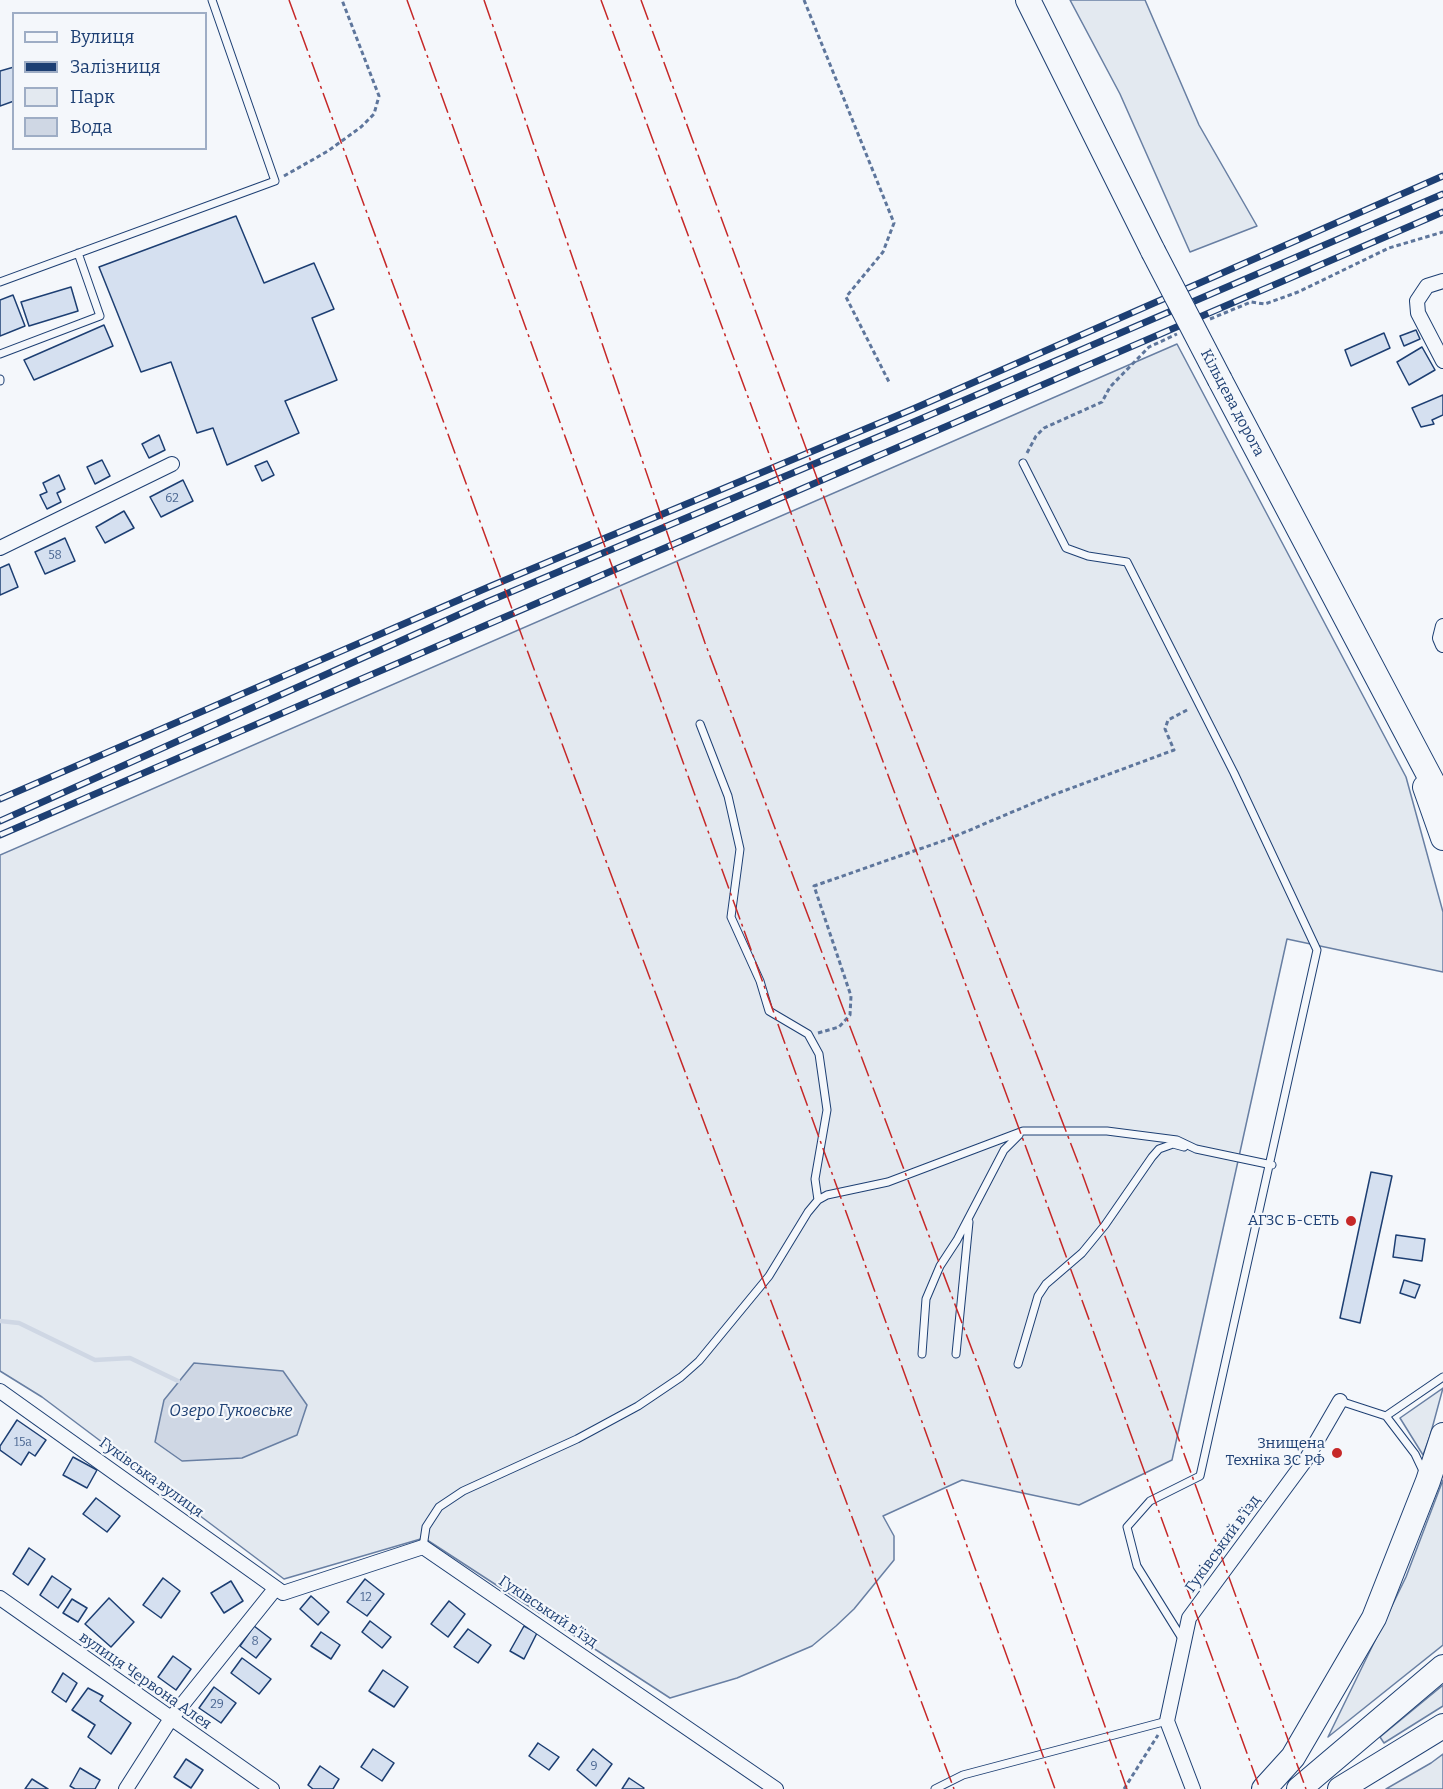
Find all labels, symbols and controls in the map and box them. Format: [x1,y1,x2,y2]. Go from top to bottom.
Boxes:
legend [12,12,207,150]
text: Вулиця [70,26,134,48]
text: Залізниця [70,56,161,78]
text: Парк [70,86,115,108]
text: Вода [70,116,112,138]
street label: Кільцева дорога [1196,346,1268,460]
house number: 62 [165,492,179,506]
house number: 58 [48,549,62,563]
place label: АГЗС Б-СЕТЬ [1248,1212,1339,1230]
marker: АГЗС Б-СЕТЬ [1344,1214,1358,1228]
water label: Озеро Гуковське [169,1402,293,1422]
street label: Гуківська вулиця [95,1434,207,1522]
place label: Знищена Техніка ЗС РФ [1225,1435,1325,1470]
house number: 15а [14,1436,32,1450]
marker: Знищена Техніка ЗС РФ [1330,1446,1344,1460]
street label: Гуківський в’їзд [1182,1492,1264,1596]
street label: Гуківський в’їзд [495,1572,601,1652]
house number: 12 [360,1591,372,1605]
street label: вулиця Червона Алея [75,1629,215,1733]
house number: 8 [251,1635,259,1649]
house number: 29 [210,1698,224,1712]
house number: 9 [590,1760,598,1774]

